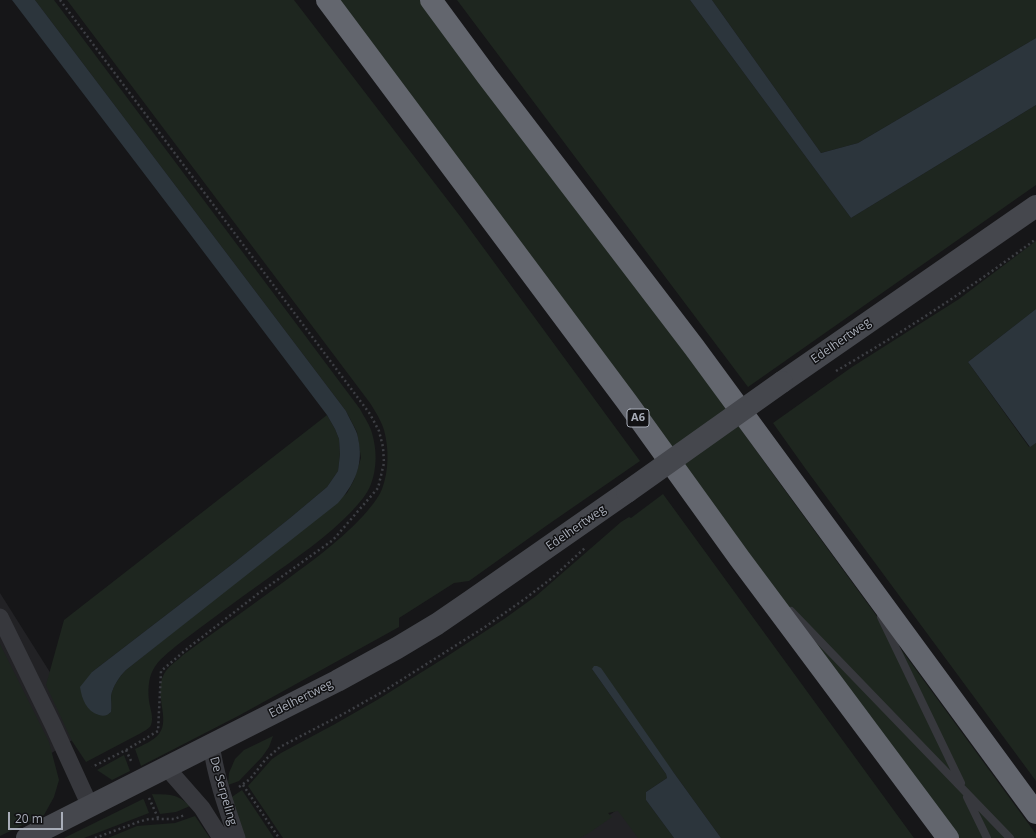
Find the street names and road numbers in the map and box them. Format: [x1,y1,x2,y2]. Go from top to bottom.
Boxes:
street label: Edelhertweg [808,315,874,367]
road number: A6 [627,409,649,427]
street label: Edelhertweg [543,502,609,554]
street label: Edelhertweg [267,677,335,721]
street label: De Serpeling [206,755,240,827]

